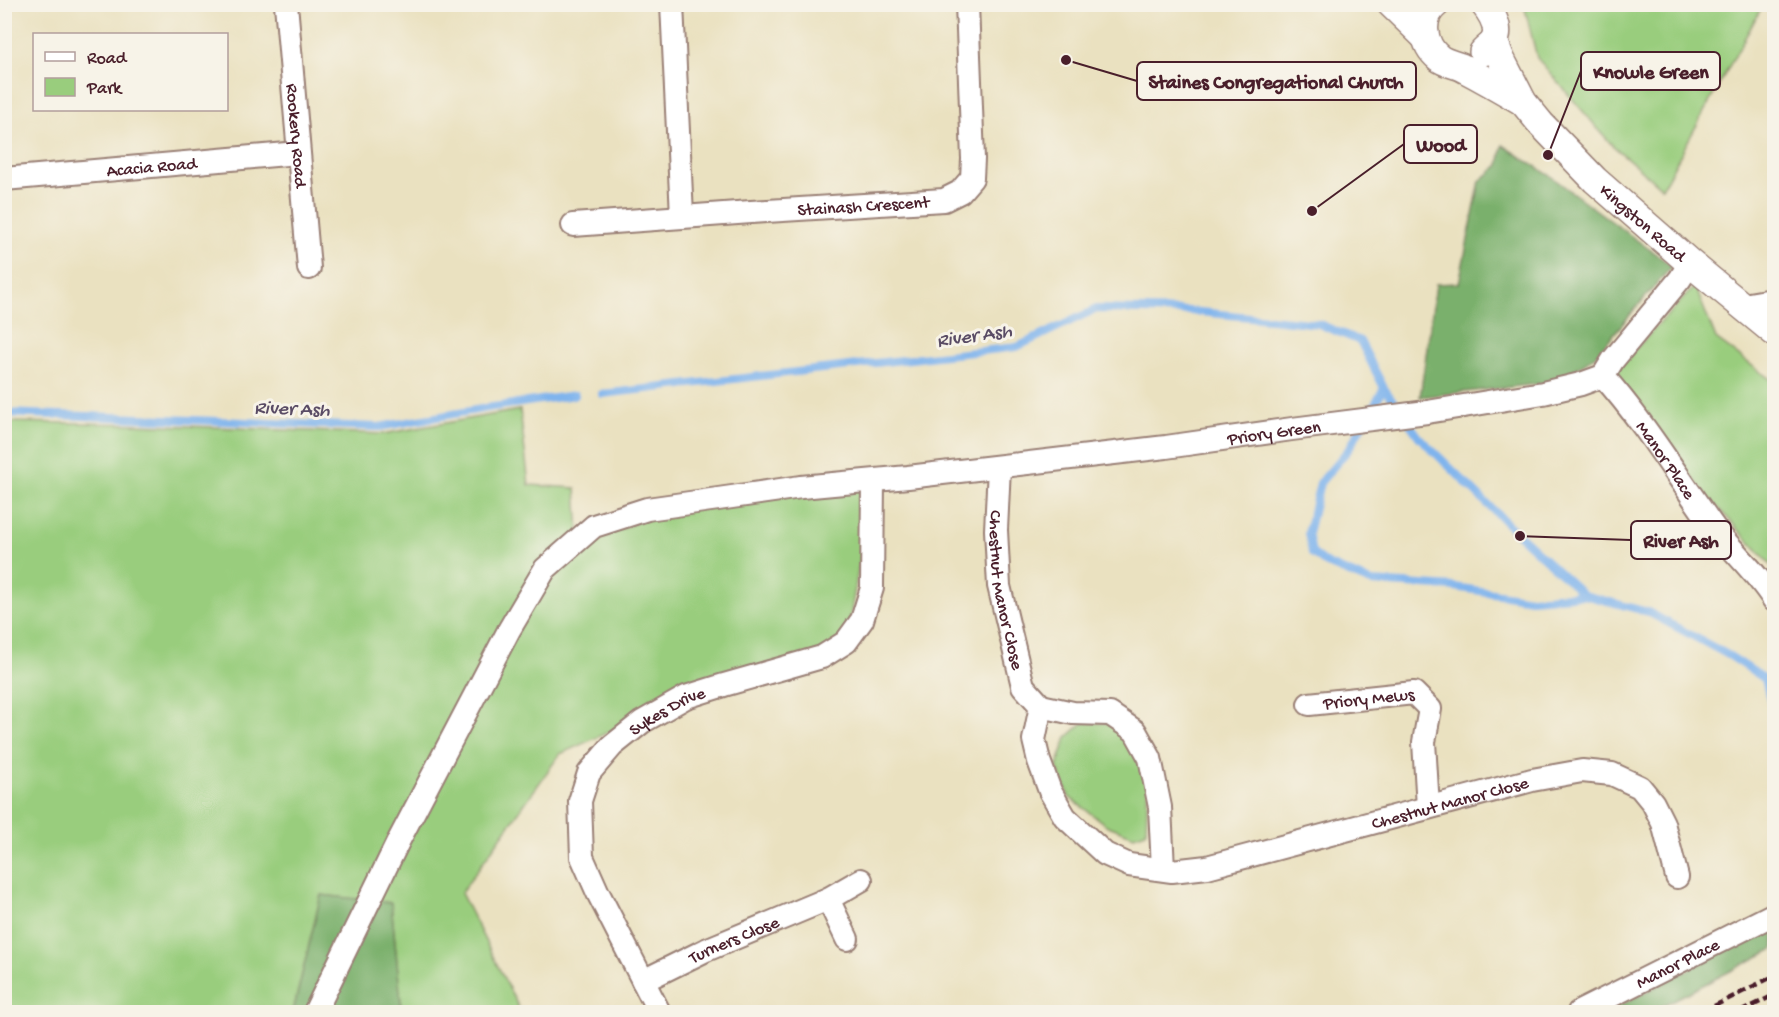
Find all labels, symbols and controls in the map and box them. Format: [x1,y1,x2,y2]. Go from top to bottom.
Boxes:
legend [33,33,228,111]
text: Road [87,49,128,70]
callout: Knowle Green [1581,52,1720,90]
callout: Staines Congregational Church [1137,62,1416,100]
text: Knowle Green [1592,63,1709,86]
text: Staines Congregational Church [1149,73,1404,96]
text: Park [86,79,123,100]
street label: Rookery Road [280,83,310,190]
callout: Wood [1404,125,1477,163]
text: Wood [1415,136,1468,159]
street label: Acacia Road [106,154,199,183]
street label: Kingston Road [1594,181,1690,269]
street label: Stainash Crescent [797,193,932,222]
water label: River Ash [935,321,1014,354]
water label: River Ash [254,398,330,423]
street label: Priory Green [1225,417,1323,451]
street label: Manor Place [1630,418,1699,505]
street label: Chestnut Manor Close [983,510,1027,673]
callout: River Ash [1631,521,1731,559]
text: River Ash [1642,532,1719,555]
street label: Sykes Drive [625,683,709,741]
street label: Priory Mews [1321,685,1417,716]
street label: Chestnut Manor Close [1370,773,1532,835]
street label: Turners Close [685,912,783,970]
street label: Manor Place [1633,935,1724,995]

